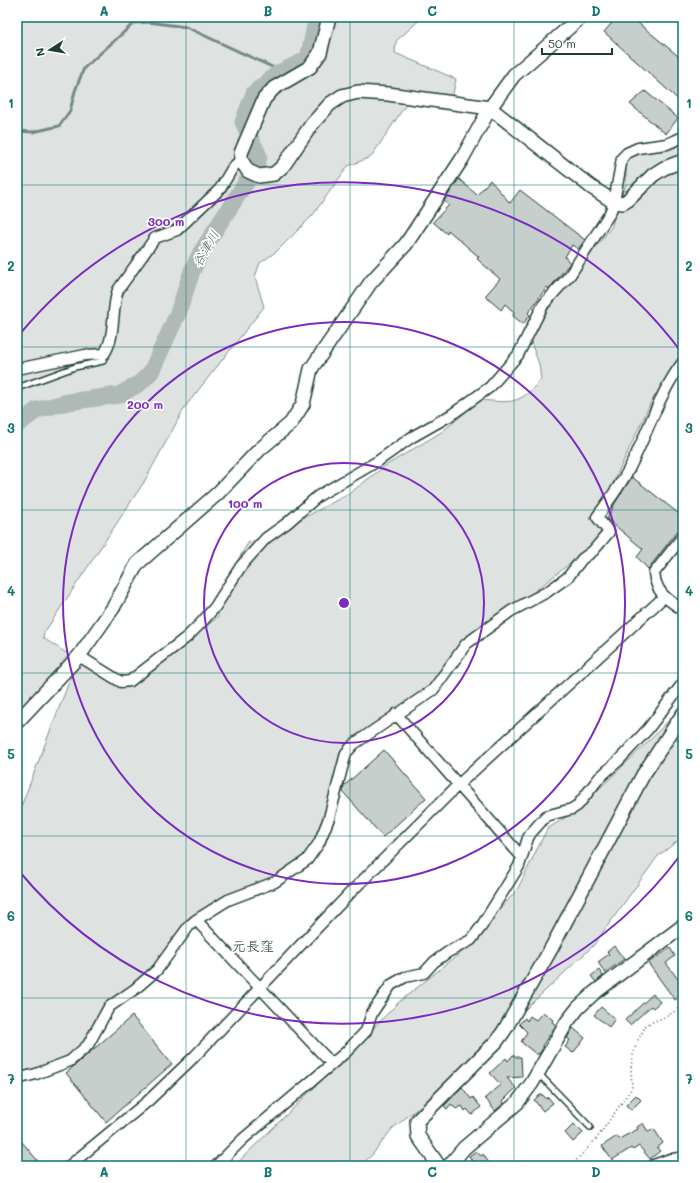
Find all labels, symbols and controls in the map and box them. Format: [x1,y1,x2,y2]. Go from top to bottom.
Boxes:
text: A [99,2,109,19]
text: B [264,2,273,19]
text: C [427,2,437,19]
text: D [591,2,601,19]
north arrow [30,30,70,70]
scale bar [542,30,612,56]
text: 50 m [548,35,576,51]
text: N [32,47,48,58]
text: 1 [8,94,14,111]
text: 1 [686,94,692,111]
text: 300 m [148,213,184,229]
water label: 谷津川 [188,227,222,269]
text: 2 [7,257,15,274]
text: 2 [685,257,693,274]
text: 200 m [127,396,163,412]
text: 3 [7,419,15,436]
text: 3 [685,419,693,436]
text: 100 m [228,495,262,511]
text: 4 [7,582,15,599]
text: 4 [685,582,693,599]
centre of rings [337,596,351,610]
text: 5 [7,745,15,762]
text: 5 [685,745,693,762]
text: 6 [7,907,15,924]
text: 6 [685,907,693,924]
district label: 元長窪 [232,936,274,955]
text: 7 [7,1070,15,1087]
text: 7 [685,1070,693,1087]
text: A [99,1163,109,1180]
text: B [264,1163,273,1180]
text: C [427,1163,437,1180]
text: D [591,1163,601,1180]

